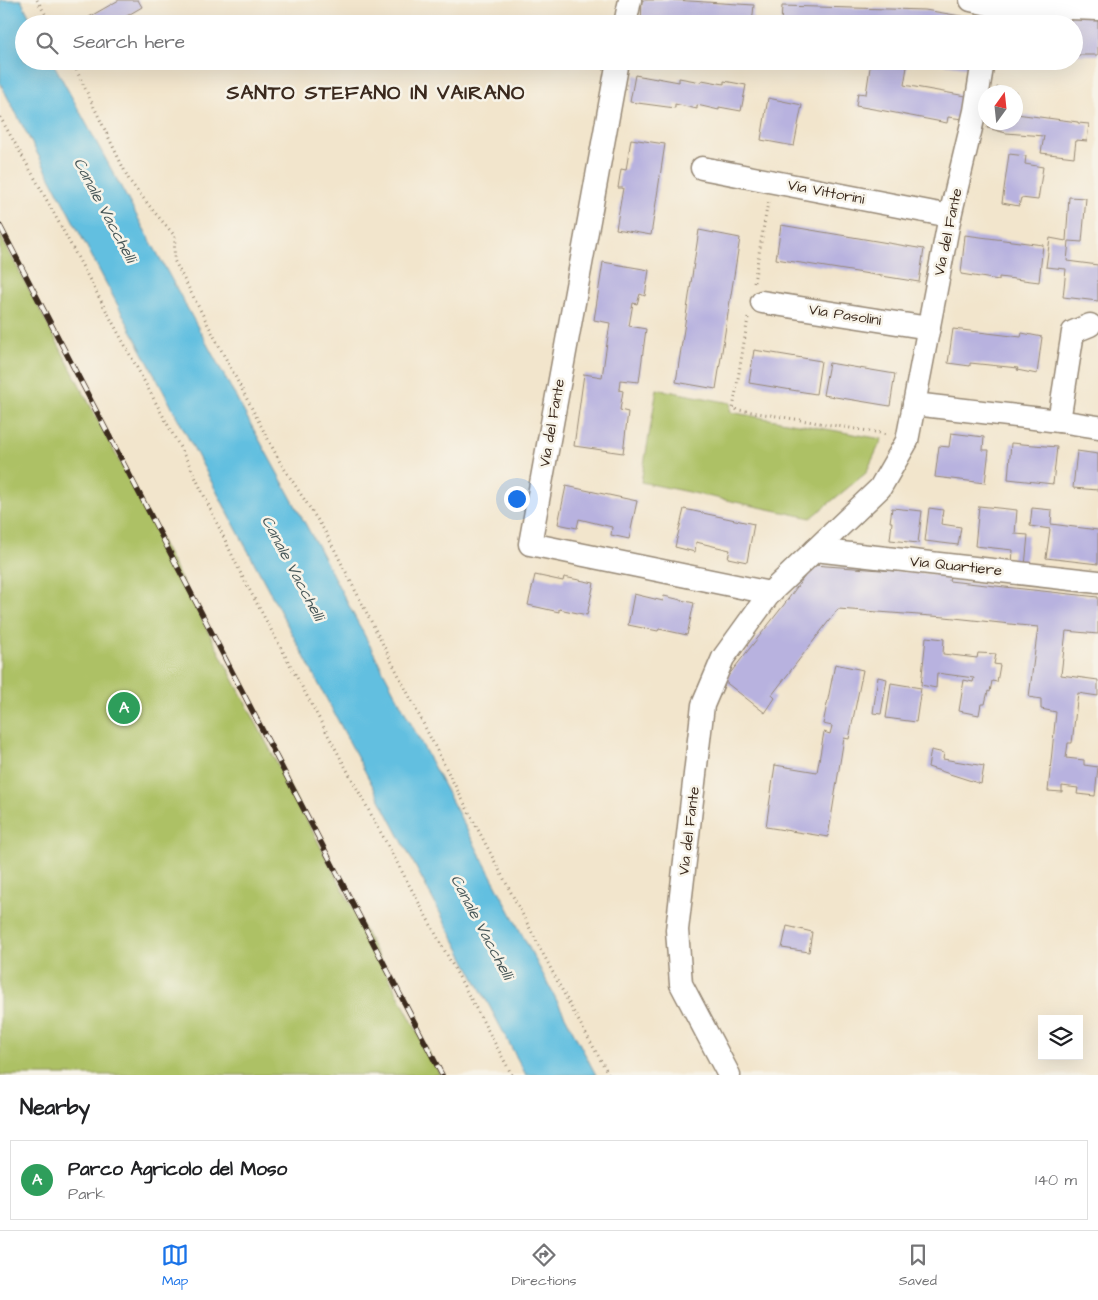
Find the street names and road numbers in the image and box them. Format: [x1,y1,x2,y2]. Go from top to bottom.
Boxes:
street label: Via Vittorini [786,174,867,210]
street label: Via del Fante [928,186,968,278]
street label: Via Pasolini [807,299,883,331]
street label: Via del Fante [534,377,570,469]
street label: Via Quartiere [909,551,1003,581]
street label: Via del Fante [673,785,705,877]

